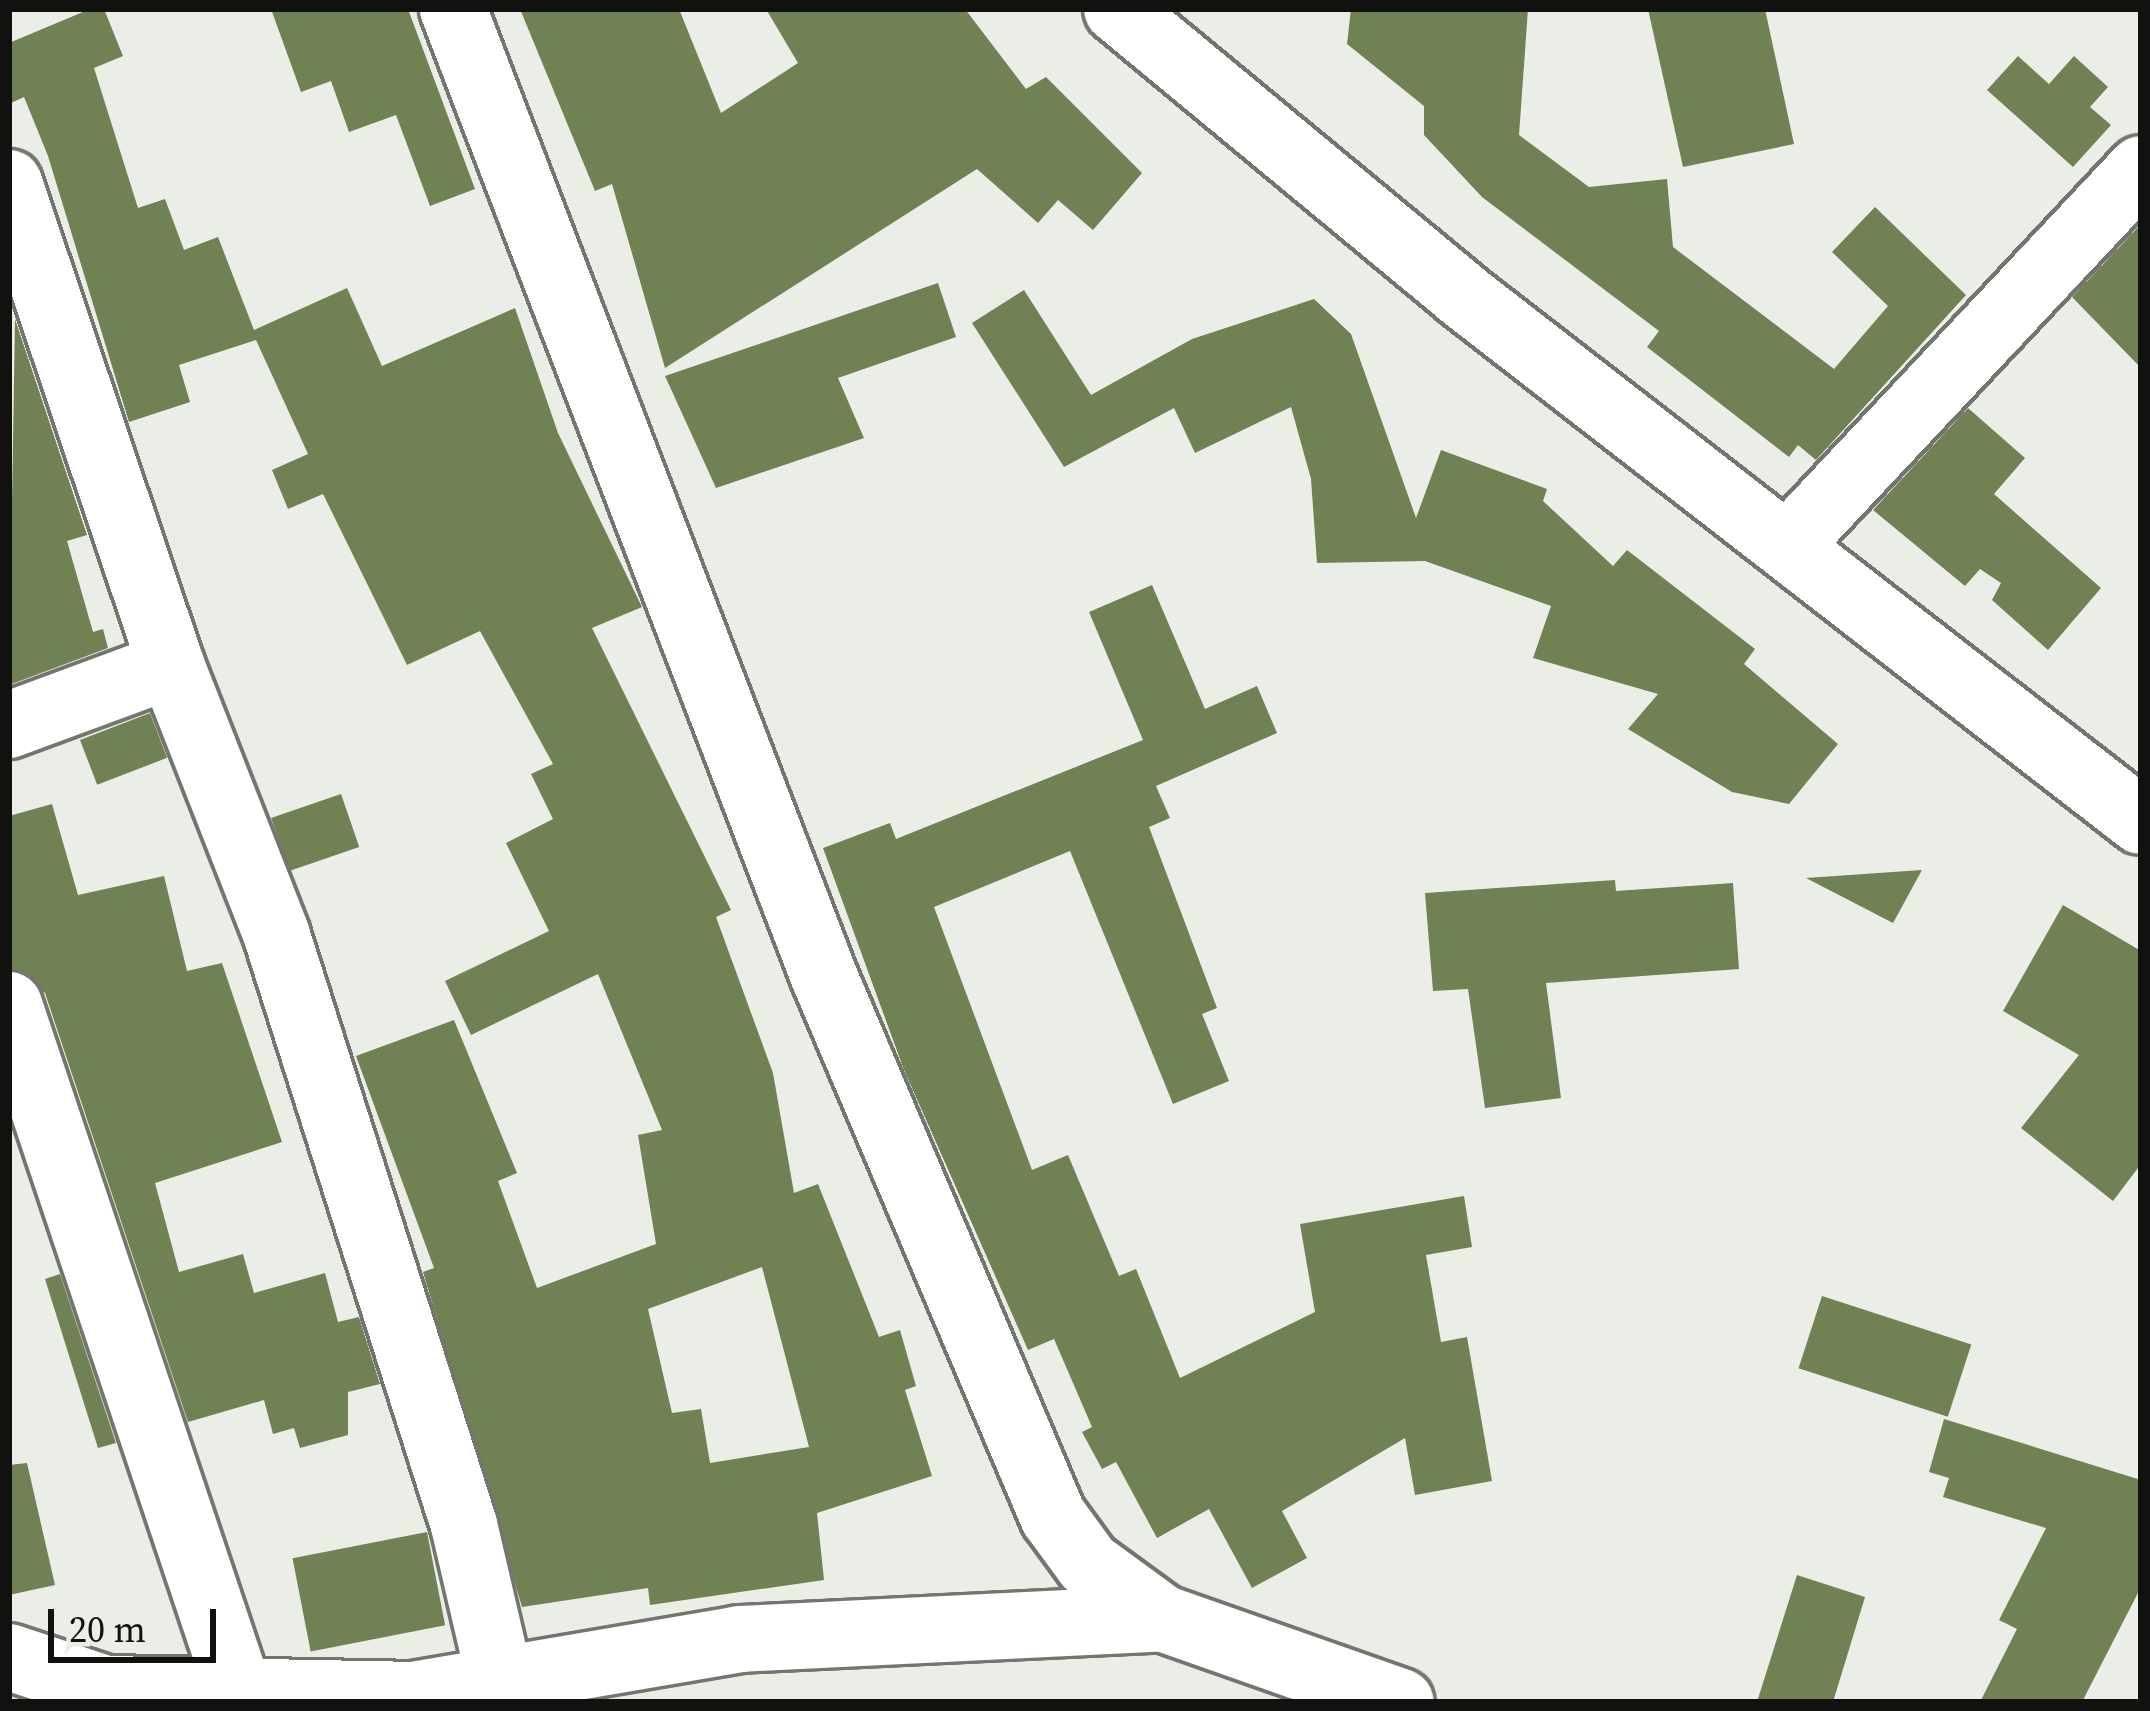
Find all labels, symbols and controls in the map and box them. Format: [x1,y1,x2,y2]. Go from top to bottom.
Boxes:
scale bar [54,1585,222,1659]
text: 20 m [69,1605,146,1654]

